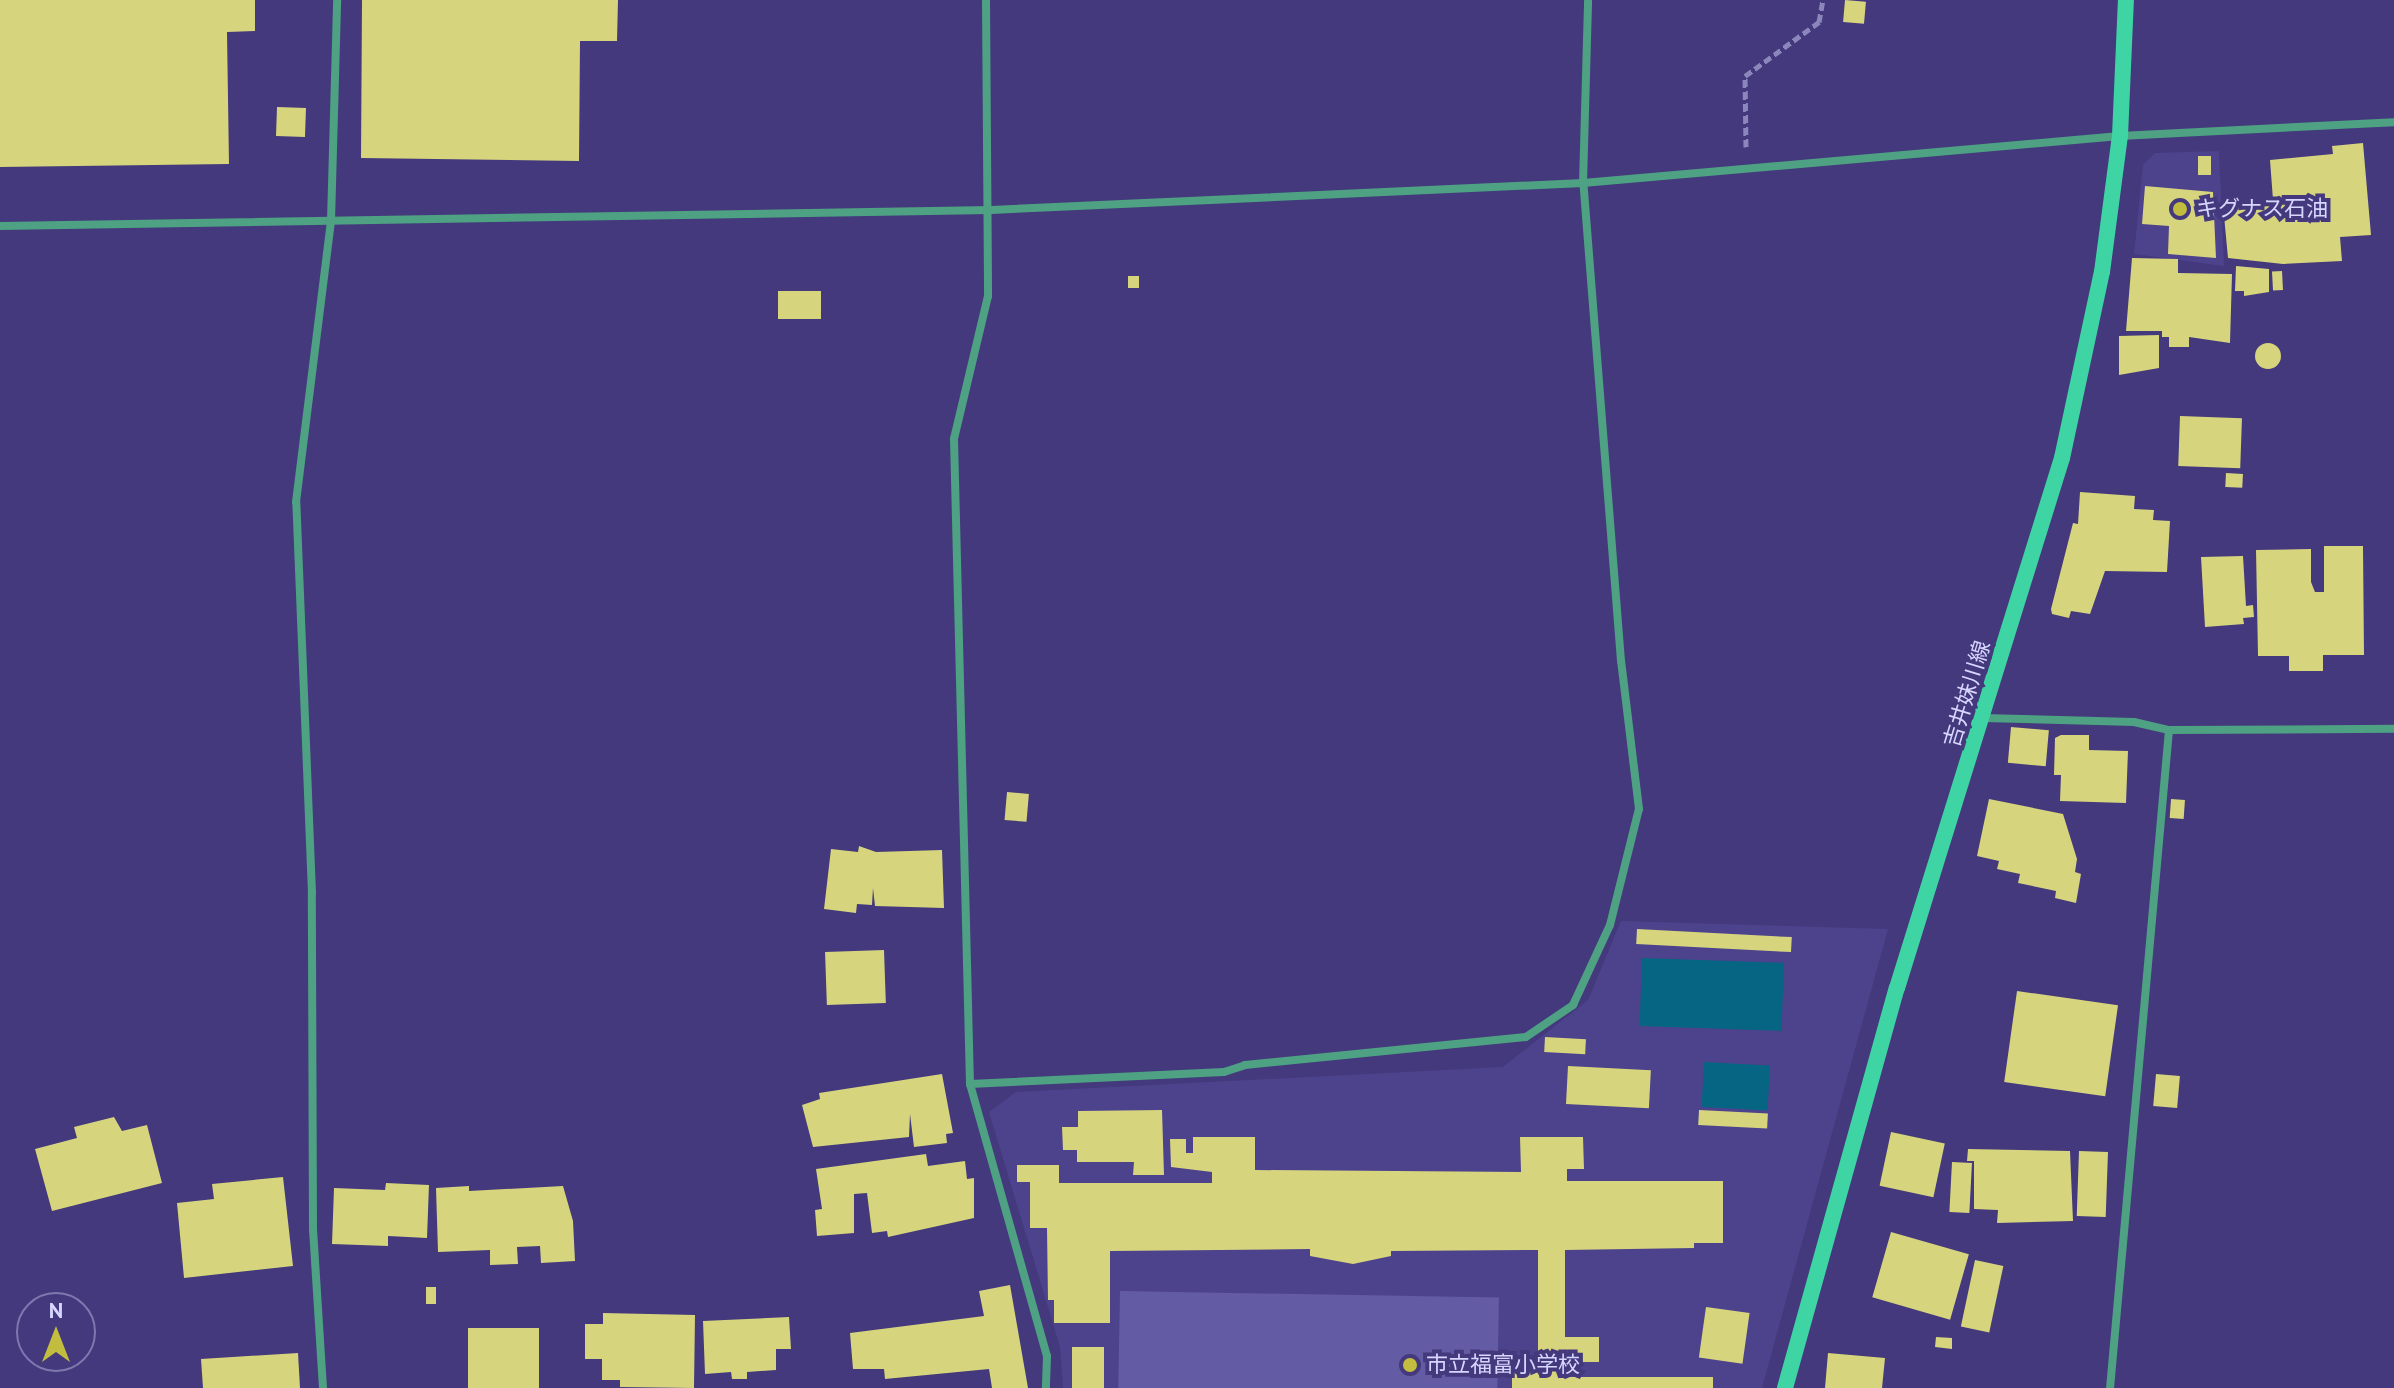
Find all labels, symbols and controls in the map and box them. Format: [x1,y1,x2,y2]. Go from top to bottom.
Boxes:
place label: キグナス石油 [2196,196,2328,222]
marker: キグナス石油 [2171,200,2189,218]
street label: 吉井妹川線 [1938,638,1996,750]
north arrow [16,1292,96,1372]
text: N [49,1296,63,1324]
place label: 市立福富小学校 [1426,1352,1580,1378]
marker: 市立福富小学校 [1401,1356,1419,1374]

